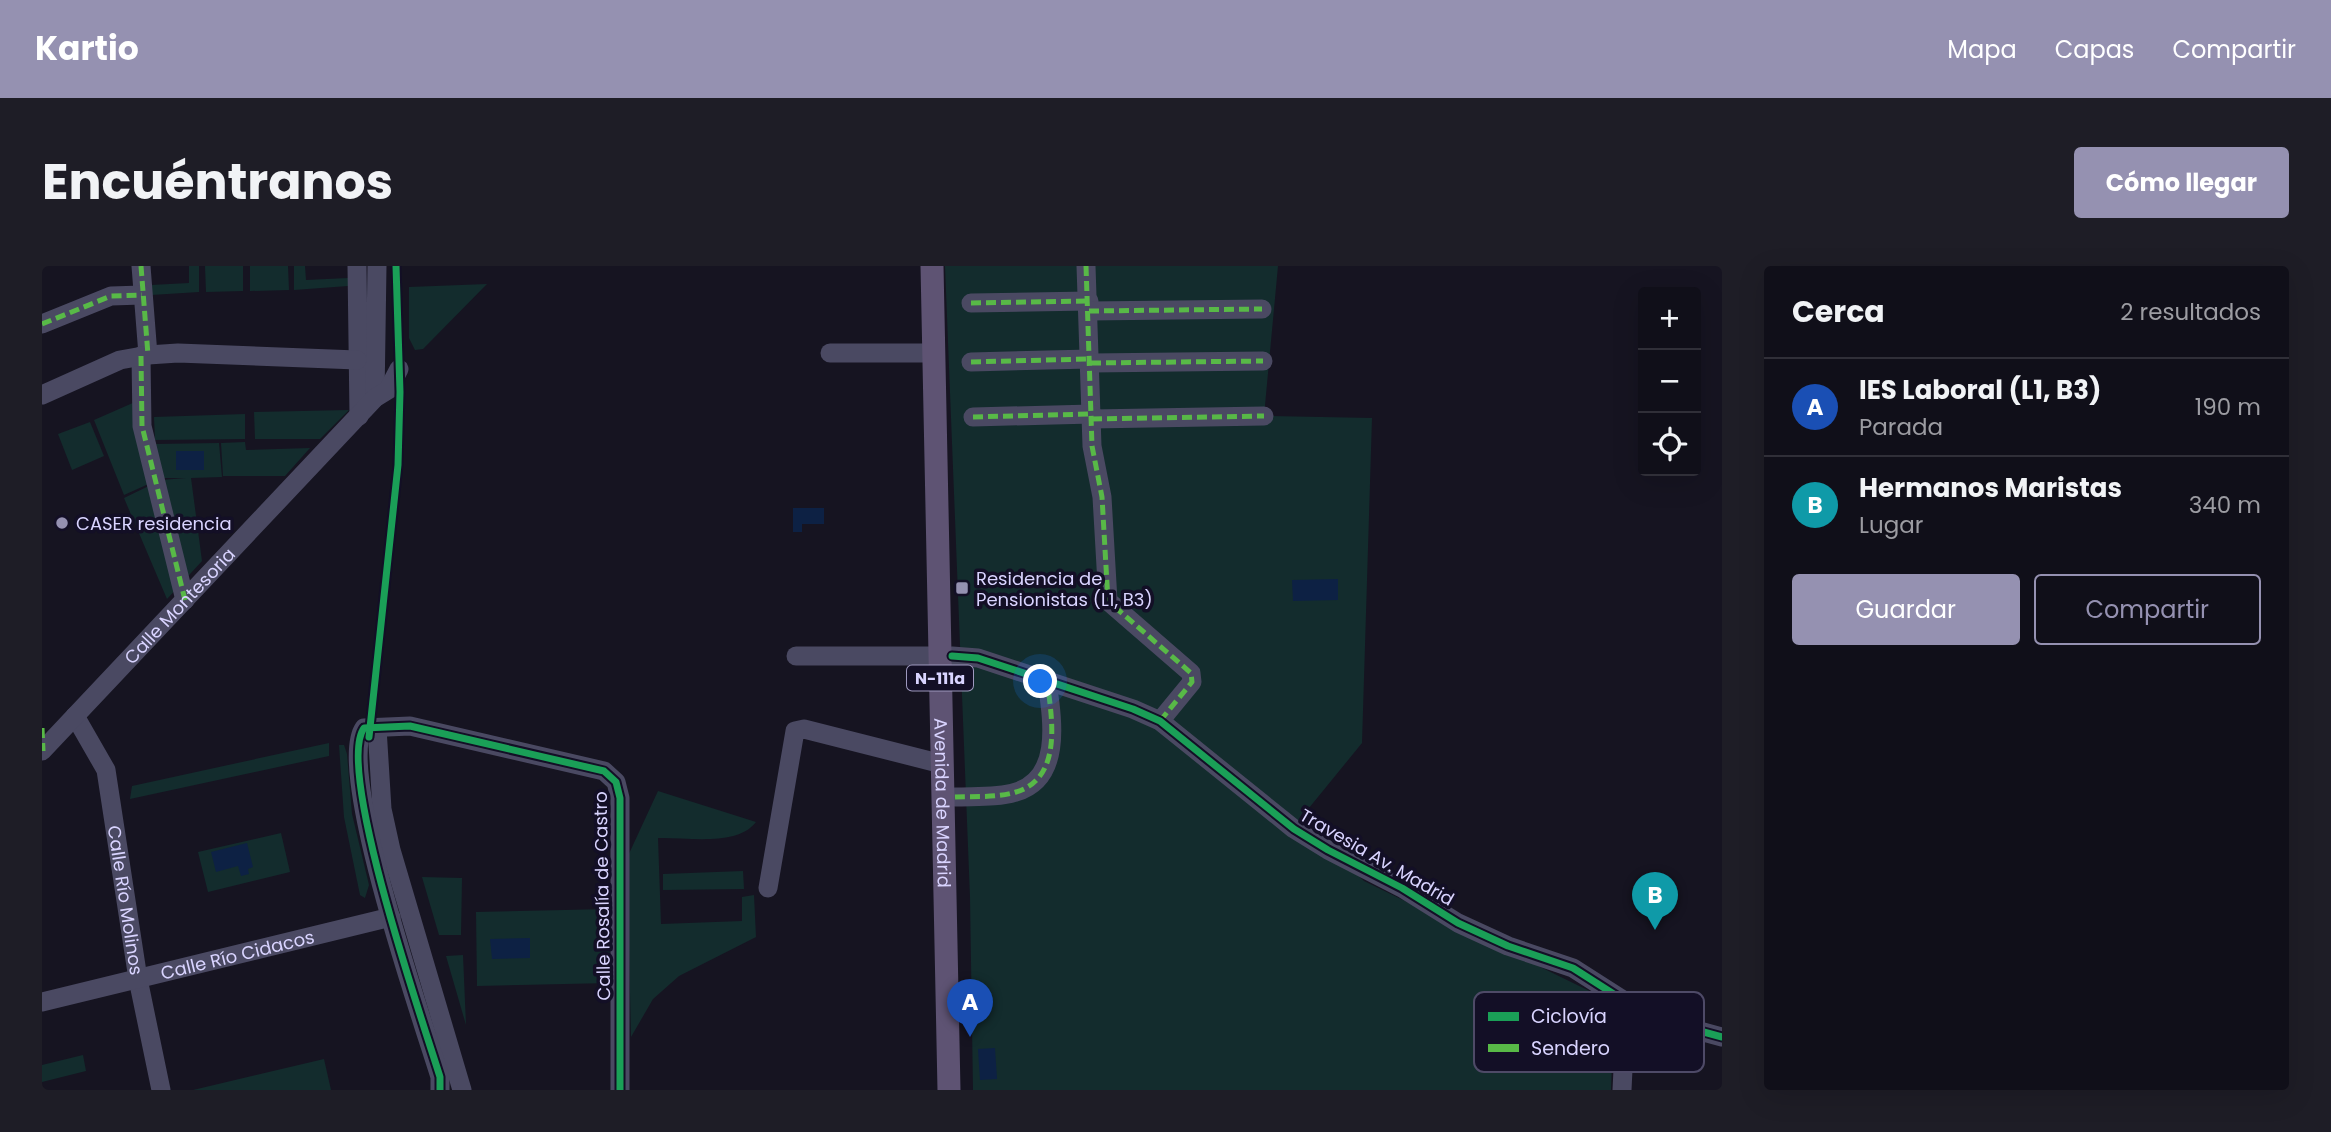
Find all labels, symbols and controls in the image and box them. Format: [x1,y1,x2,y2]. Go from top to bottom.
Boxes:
text: Kartio [35,25,139,72]
text: Mapa [1947,33,2017,66]
text: Capas [2055,33,2134,66]
text: Compartir [2172,33,2296,66]
button: Cómo llegar [2074,147,2289,218]
text: Encuéntranos [42,148,393,216]
map controls [1638,287,1701,476]
button: + [1638,287,1701,350]
text: Cerca [1792,290,1885,333]
text: 2 resultados [2120,296,2261,328]
button: − [1638,350,1701,413]
text: IES Laboral (L1, B3) [1859,372,2101,408]
text: A [1807,391,1823,423]
text: 190 m [2195,391,2261,423]
text: Parada [1859,411,1943,443]
button: locate [1638,413,1701,476]
text: Hermanos Maristas [1859,470,2122,506]
text: B [1807,489,1823,521]
text: 340 m [2189,489,2261,521]
text: Lugar [1859,509,1923,541]
place label: CASER residencia [76,511,232,536]
marker: CASER residencia [54,515,70,531]
street label: Calle Montesoria [118,542,240,669]
place label: Residencia de Pensionistas (L1, B3) [976,566,1153,612]
button: Guardar [1792,574,2020,645]
button: Compartir [2034,574,2261,645]
marker: Residencia de Pensionistas (L1, B3) [954,580,970,596]
your location [1023,664,1057,698]
road number: N-111a [907,666,973,690]
street label: Avenida de Madrid [929,718,957,888]
street label: Calle Rosalía de Castro [588,791,616,1001]
street label: Travesia Av. Madrid [1295,803,1459,911]
street label: Calle Río Molinos [102,824,150,977]
pin: B [1632,872,1678,930]
street label: Calle Río Cidacos [158,924,317,985]
pin: A [947,979,993,1037]
legend [1474,992,1704,1072]
text: Ciclovía [1531,1003,1607,1030]
text: Sendero [1531,1035,1610,1062]

